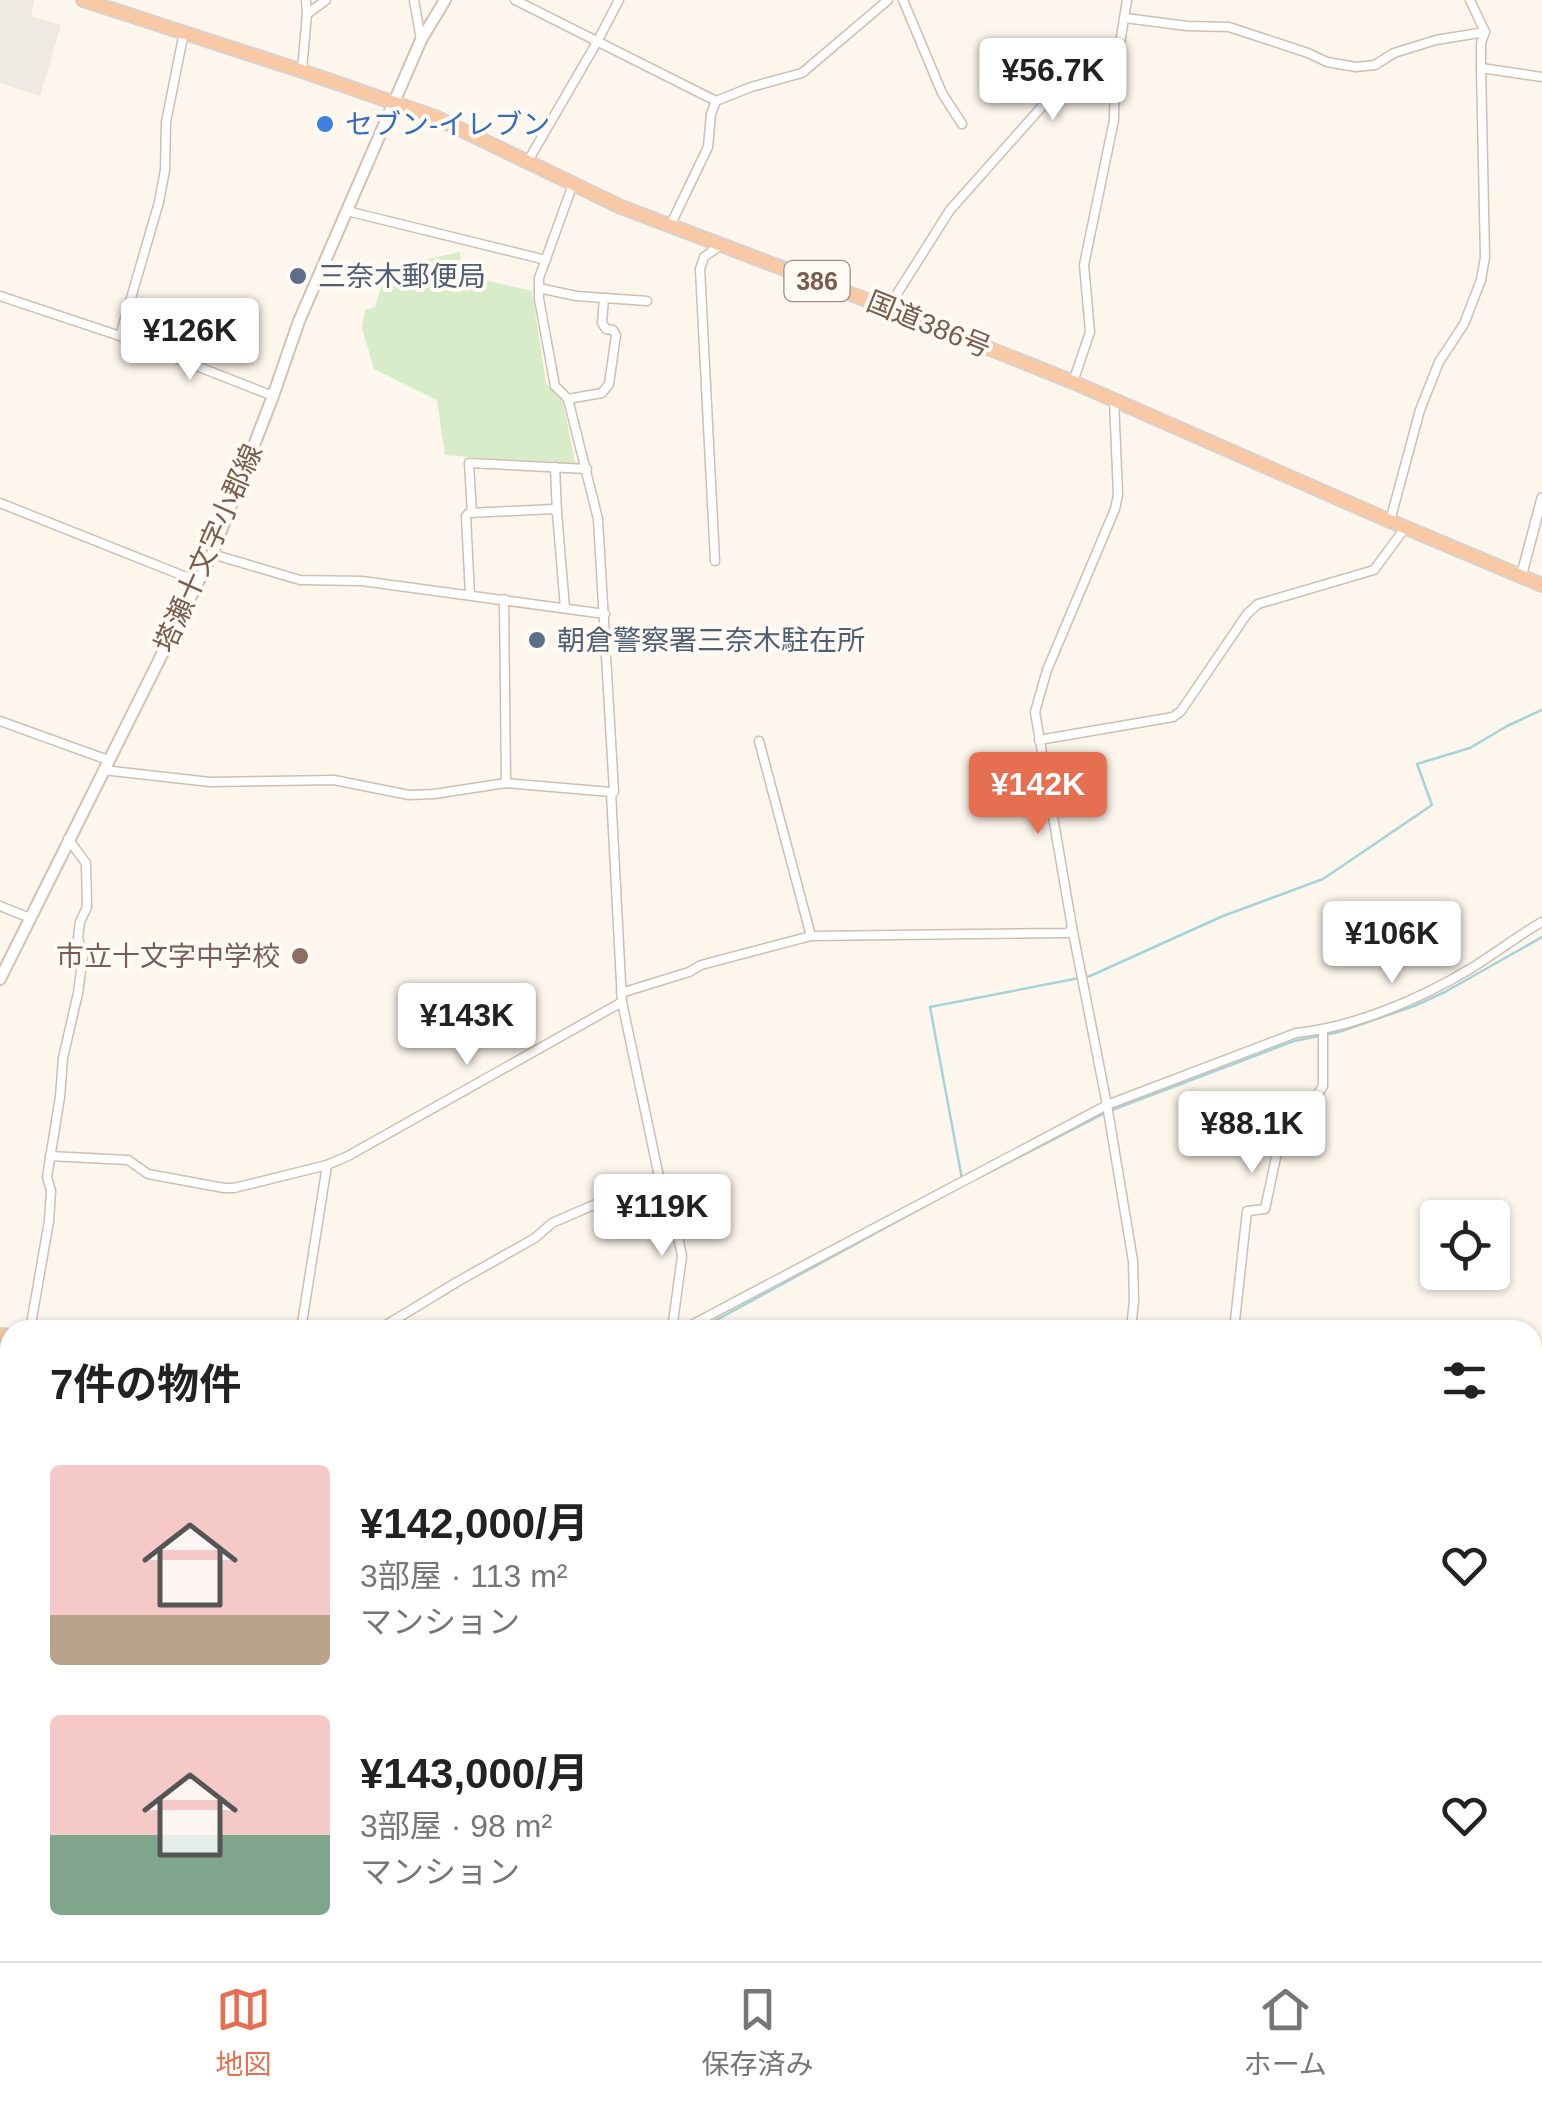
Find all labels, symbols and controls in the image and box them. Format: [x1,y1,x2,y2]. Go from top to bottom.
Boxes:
pin: ¥56.7K [972,38,1134,123]
text: ¥56.7K [1001,52,1105,88]
place label: セブン-イレブン [345,109,550,140]
marker: セブン-イレブン [314,113,336,135]
place label: 三奈木郵便局 [318,261,486,292]
road number: 386 [784,261,850,301]
marker: 三奈木郵便局 [287,265,309,287]
street label: 国道386号 [862,286,995,363]
pin: ¥126K [120,298,260,383]
text: ¥126K [143,312,237,348]
street label: 塔瀬十文字小郡線 [149,440,268,657]
place label: 朝倉警察署三奈木駐在所 [557,625,865,656]
marker: 朝倉警察署三奈木駐在所 [526,629,548,651]
pin: ¥142K [968,752,1108,837]
text: ¥142K [991,766,1085,802]
pin: ¥106K [1322,901,1462,986]
text: ¥106K [1345,915,1439,951]
place label: 市立十文字中学校 [56,941,280,972]
marker: 市立十文字中学校 [289,945,311,967]
pin: ¥143K [397,983,537,1068]
text: ¥143K [420,997,514,1033]
pin: ¥88.1K [1171,1091,1333,1176]
text: ¥88.1K [1200,1105,1304,1141]
pin: ¥119K [592,1174,732,1259]
text: ¥119K [616,1188,708,1224]
map controls [1420,1200,1510,1290]
button: locate [1420,1200,1510,1290]
icon: filters [1437,1353,1492,1408]
text: 7件の物件 [50,1361,241,1408]
text: ¥142,000/月 [360,1500,589,1547]
icon: home [130,1505,250,1625]
icon: heart [1437,1538,1492,1593]
text: 3部屋 · 113 m² [360,1558,567,1594]
text: マンション [360,1604,520,1640]
text: ¥143,000/月 [360,1750,589,1797]
icon: home [130,1755,250,1875]
icon: heart [1437,1788,1492,1843]
text: 3部屋 · 98 m² [360,1808,552,1844]
text: マンション [360,1854,520,1890]
tab: 地図 [215,1982,271,2082]
tab: 保存済み [701,1982,813,2082]
tab: ホーム [1244,1982,1327,2082]

